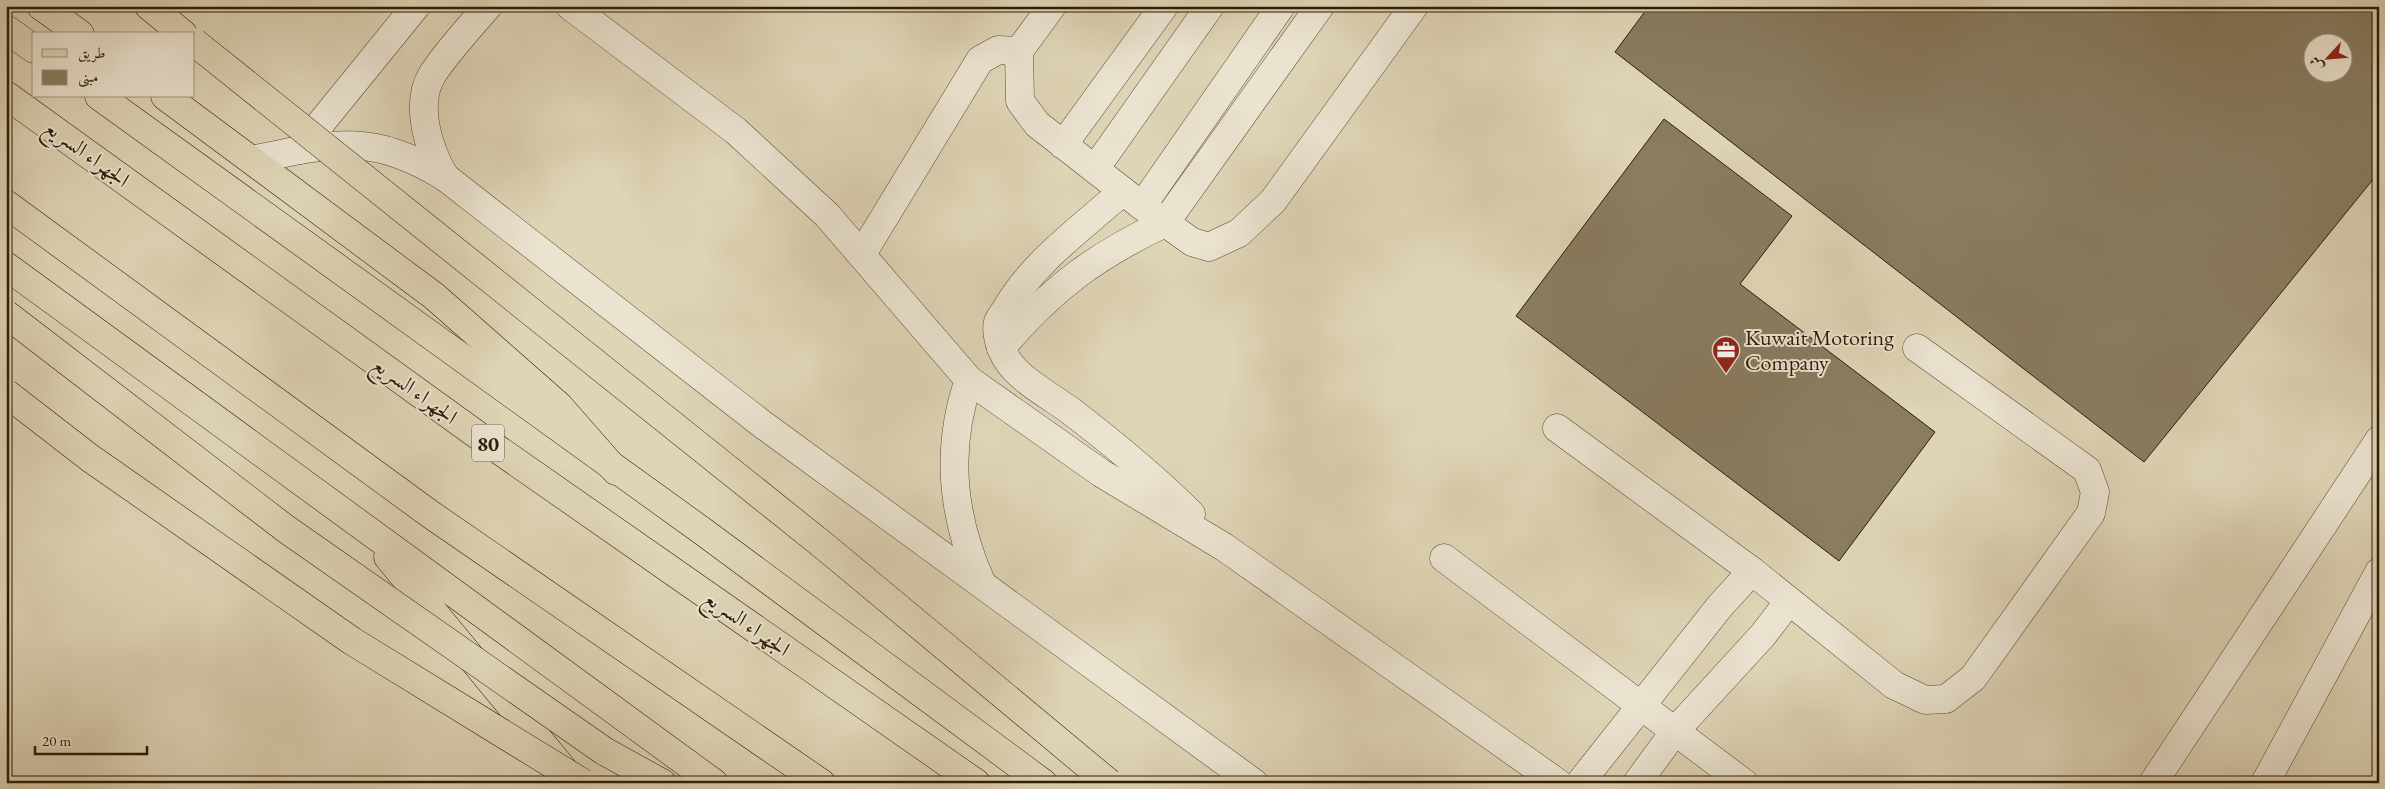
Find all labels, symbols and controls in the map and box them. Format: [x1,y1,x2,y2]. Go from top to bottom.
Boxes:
legend [32,32,195,98]
north arrow [2302,32,2352,82]
text: طريق [78,43,105,63]
text: ش [2305,53,2327,74]
text: مبنى [78,67,98,88]
street label: الجهراء السريع [35,112,136,198]
place label: Kuwait Motoring Company [1745,323,1894,377]
office icon: Kuwait Motoring Company [1711,335,1741,374]
street label: الجهراء السريع [363,349,464,435]
road number: 80 [472,424,504,462]
street label: الجهراء السريع [695,583,796,667]
scale bar [35,724,148,756]
text: 20 m [42,731,71,750]

